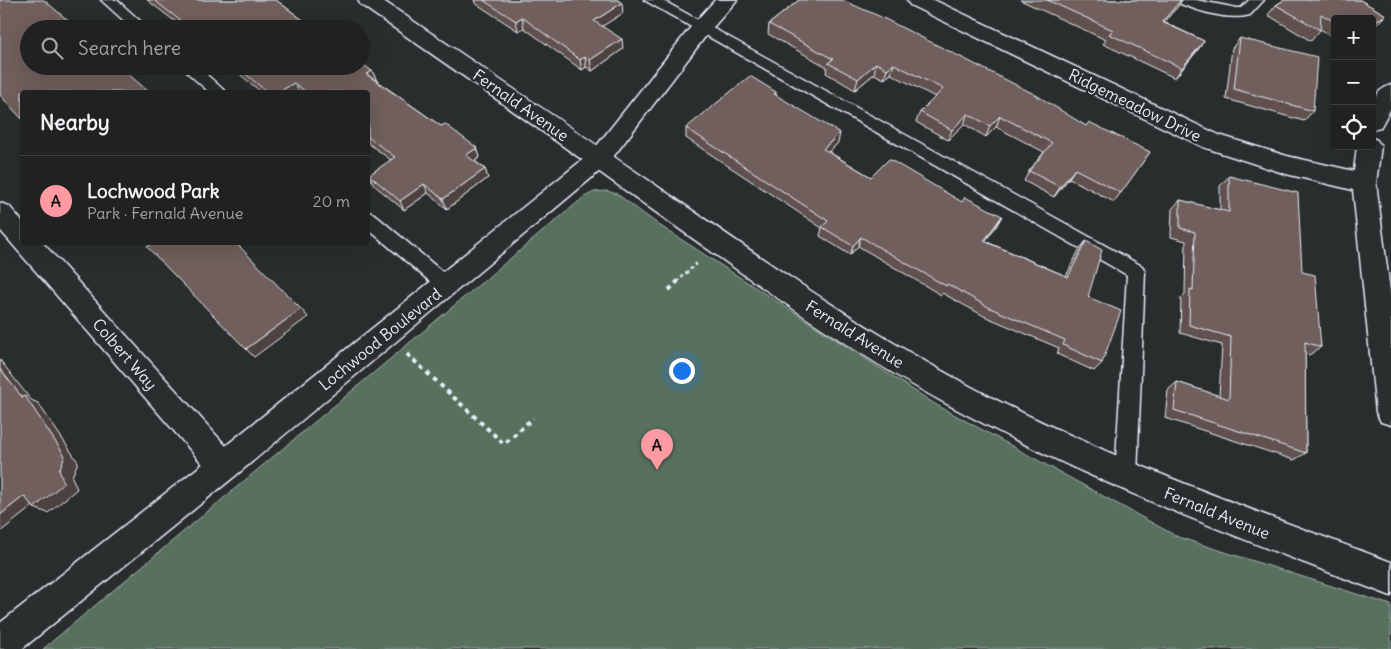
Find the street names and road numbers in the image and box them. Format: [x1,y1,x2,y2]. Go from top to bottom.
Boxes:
street label: Ridgemeadow Drive [1065,64,1205,146]
street label: Fernald Avenue [469,65,573,145]
street label: Lochwood Boulevard [315,283,445,395]
street label: Fernald Avenue [802,296,908,372]
street label: Colbert Way [88,314,162,394]
street label: Fernald Avenue [1161,483,1273,543]

